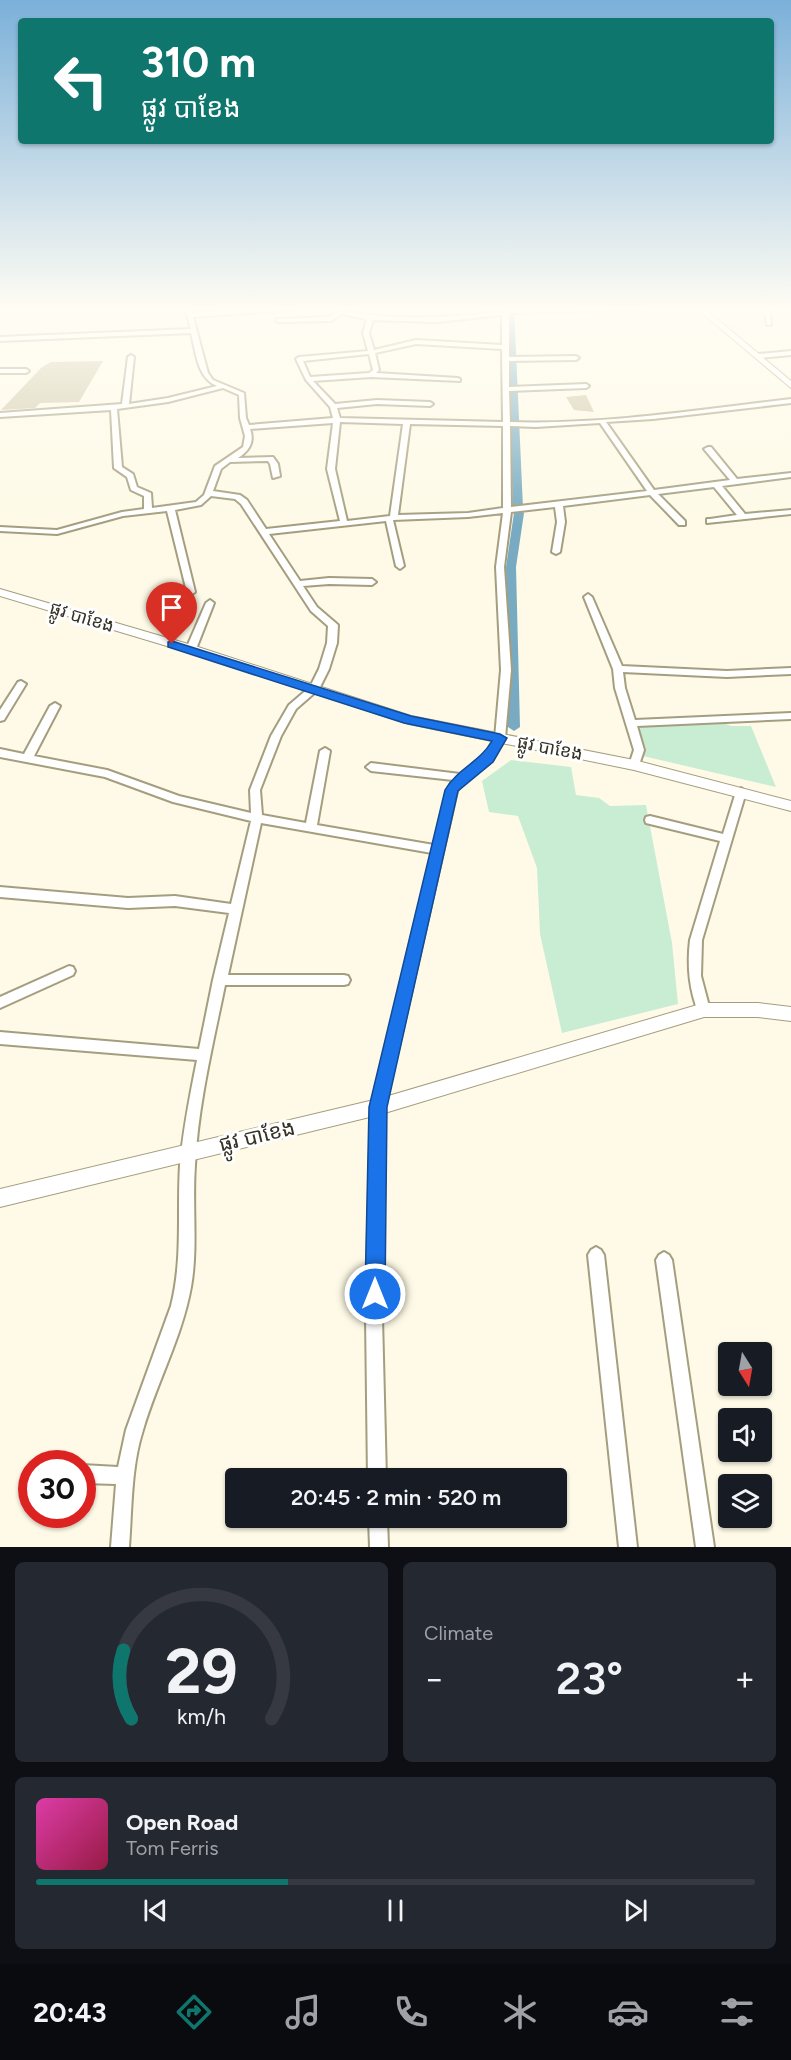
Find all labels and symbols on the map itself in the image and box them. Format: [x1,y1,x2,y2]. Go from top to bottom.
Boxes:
pin [146,582,197,644]
street label: ផ្លូវ បាខែង [45,597,117,642]
street label: ផ្លូវ បាខែង [514,731,585,770]
street label: ផ្លូវ បាខែង [216,1115,299,1163]
position arrow [343,1262,407,1326]
north arrow [718,1342,772,1396]
speed limit sign: 30 [18,1450,96,1528]

